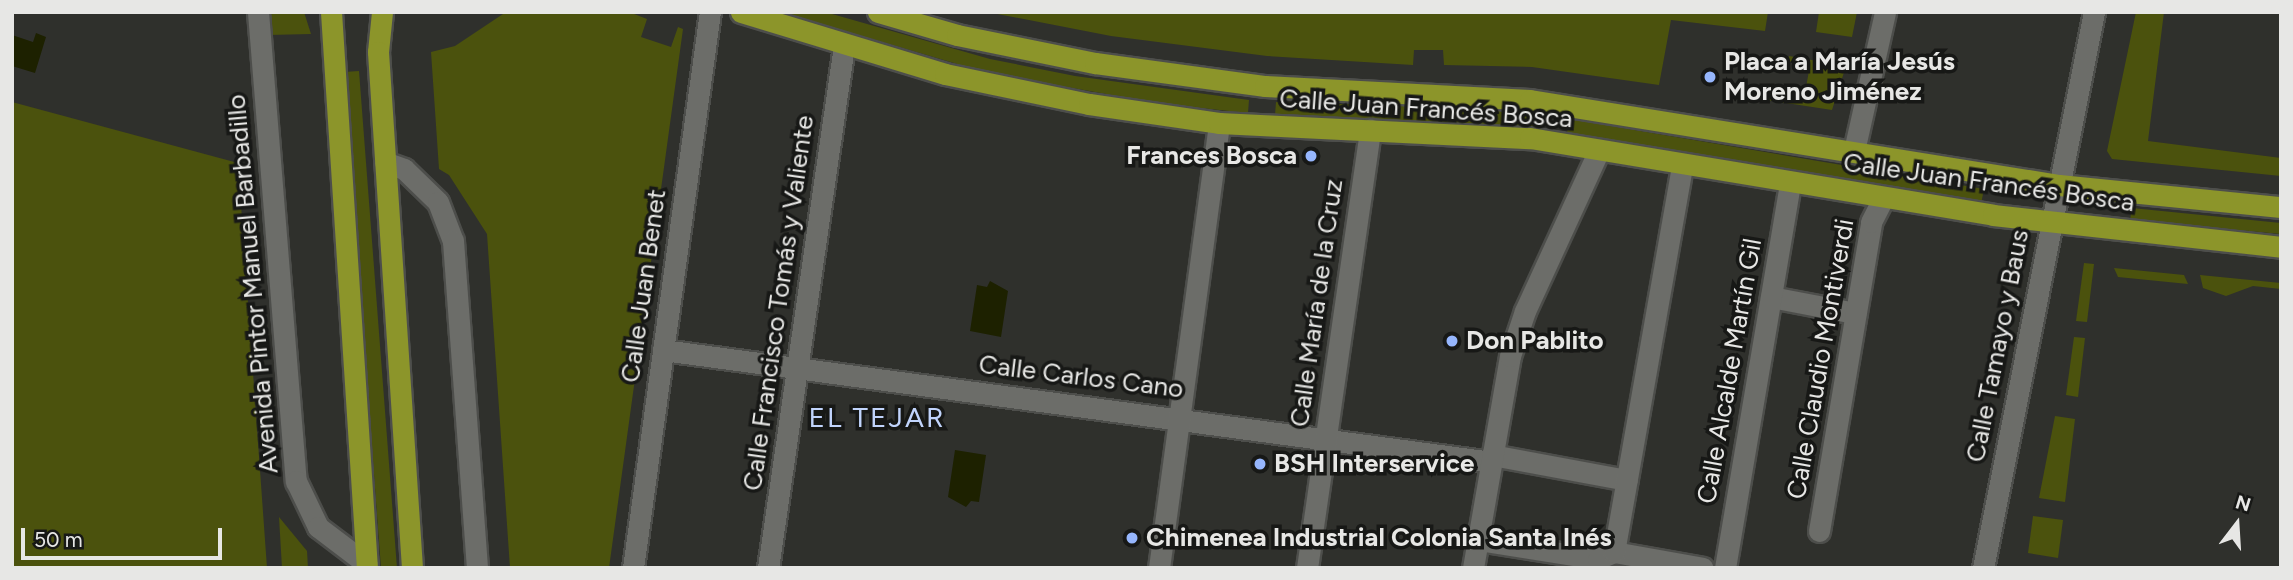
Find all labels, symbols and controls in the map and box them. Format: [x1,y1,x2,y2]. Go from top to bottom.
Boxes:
place label: Placa a María Jesús Moreno Jiménez [1724,46,1955,108]
marker: Placa a María Jesús Moreno Jiménez [1702,69,1718,85]
street label: Calle Juan Francés Bosca [1278,83,1574,135]
street label: Avenida Pintor Manuel Barbadillo [221,93,285,475]
street label: Calle Francisco Tomás y Valiente [737,113,821,493]
place label: Frances Bosca [1126,140,1297,172]
street label: Calle Juan Francés Bosca [1841,147,2137,219]
marker: Frances Bosca [1303,148,1319,164]
street label: Calle María de la Cruz [1284,177,1350,429]
street label: Calle Juan Benet [615,187,673,385]
street label: Calle Claudio Montiverdi [1781,216,1861,502]
street label: Calle Tamayo y Baus [1960,227,2036,465]
street label: Calle Alcalde Martín Gil [1691,236,1769,506]
place label: Don Pablito [1466,325,1604,357]
marker: Don Pablito [1444,333,1460,349]
street label: Calle Carlos Cano [977,349,1185,405]
district label: EL TEJAR [810,400,944,434]
place label: BSH Interservice [1274,448,1474,480]
marker: BSH Interservice [1252,456,1268,472]
north arrow [2202,489,2272,559]
text: N [2233,490,2254,517]
scale bar [24,514,226,558]
place label: Chimenea Industrial Colonia Santa Inés [1146,522,1612,554]
text: 50 m [34,527,83,552]
marker: Chimenea Industrial Colonia Santa Inés [1124,530,1140,546]

